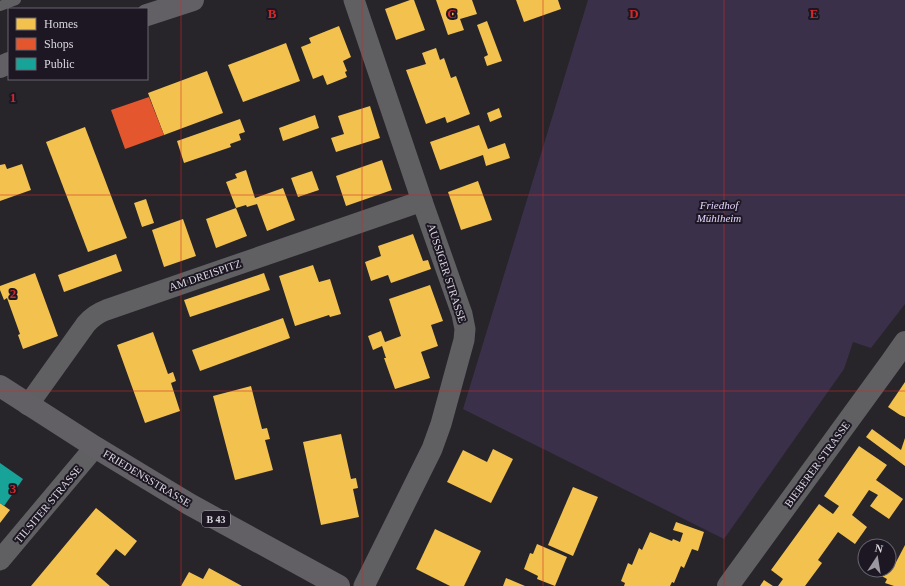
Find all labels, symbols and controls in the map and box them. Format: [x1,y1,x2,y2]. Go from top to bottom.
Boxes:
text: B [268,6,277,21]
text: C [447,6,457,21]
text: D [629,6,639,21]
text: E [810,6,818,21]
legend [8,8,148,80]
text: Homes [44,17,78,31]
text: Shops [44,37,74,51]
text: Public [44,57,75,71]
text: 1 [10,90,16,105]
park label: Friedhof Mühlheim [696,199,741,224]
street label: AUSSIGER STRASSE [425,222,469,324]
street label: AM DREISPITZ [167,257,243,293]
text: 2 [10,286,16,301]
street label: BIEBERER STRASSE [782,419,852,509]
street label: FRIEDENSSTRASSE [101,447,193,509]
street label: TILSITER STRASSE [12,463,84,545]
text: 3 [10,481,17,496]
road number: B 43 [202,511,230,527]
north arrow [857,538,897,578]
text: N [874,542,884,555]

